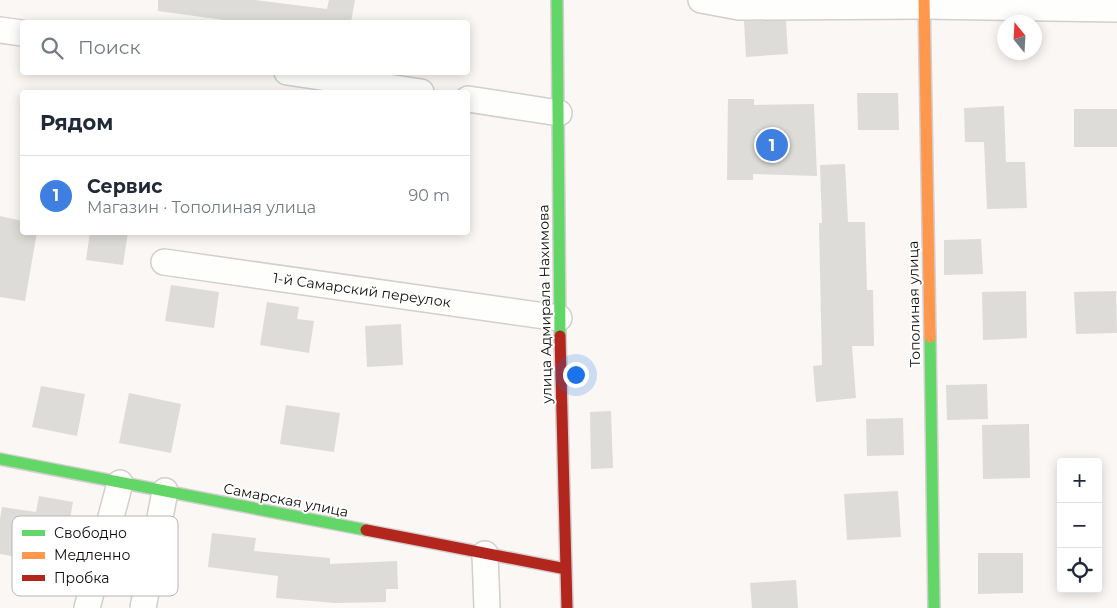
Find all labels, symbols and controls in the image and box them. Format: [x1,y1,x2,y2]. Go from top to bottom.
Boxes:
north arrow [997,15,1042,60]
search box [20,20,470,75]
icon: search [38,34,66,62]
text: Поиск [78,36,141,59]
text: Рядом [40,110,113,135]
pin: 1 [756,126,788,164]
text: Сервис [87,175,162,198]
text: 1 [53,186,59,205]
text: 90 m [408,186,450,205]
text: Магазин · Тополиная улица [87,198,316,217]
street label: улица Адмирала Нахимова [534,204,556,405]
street label: Тополиная улица [904,241,924,367]
street label: 1-й Самарский переулок [272,269,452,311]
your location [563,362,589,388]
map controls [1057,458,1102,593]
button: + [1057,458,1102,503]
street label: Самарская улица [222,479,350,521]
button: − [1057,503,1102,548]
legend [12,516,178,596]
text: Свободно [54,524,127,542]
text: Медленно [54,546,130,564]
button: locate [1057,548,1102,593]
text: Пробка [54,569,109,587]

